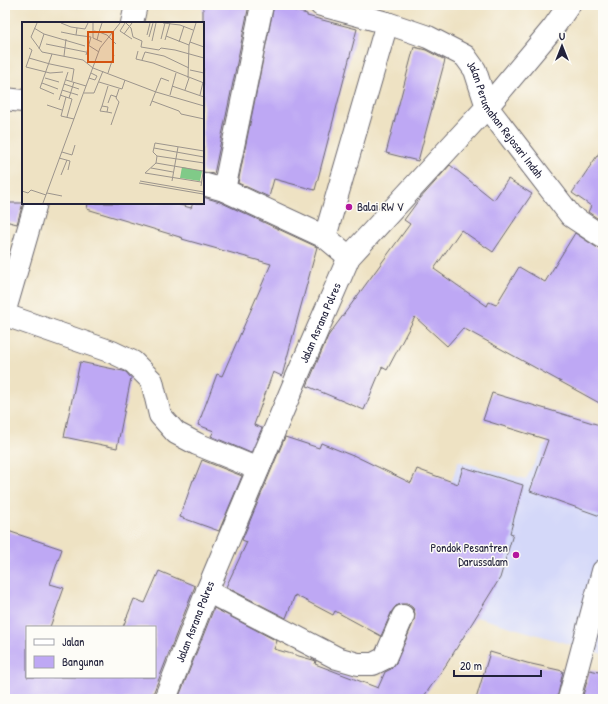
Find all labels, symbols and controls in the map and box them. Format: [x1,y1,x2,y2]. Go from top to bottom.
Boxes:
inset map [22,22,204,204]
north arrow [542,26,582,66]
text: U [559,29,565,43]
street label: Jalan Perumahan Rejosari Indah [463,57,548,181]
place label: Balai RW V [357,198,404,215]
marker: Balai RW V [344,202,354,212]
street label: Jalan Asrana Polres [295,280,345,365]
place label: Pondok Pesantren Darussalam [430,539,508,570]
marker: Pondok Pesantren Darussalam [511,550,521,560]
street label: Jalan Asrana Polres [171,578,218,665]
legend [26,626,156,678]
text: Jalan [62,633,84,650]
scale bar [454,652,541,678]
text: Bangunan [62,653,104,670]
text: 20 m [460,657,482,674]

